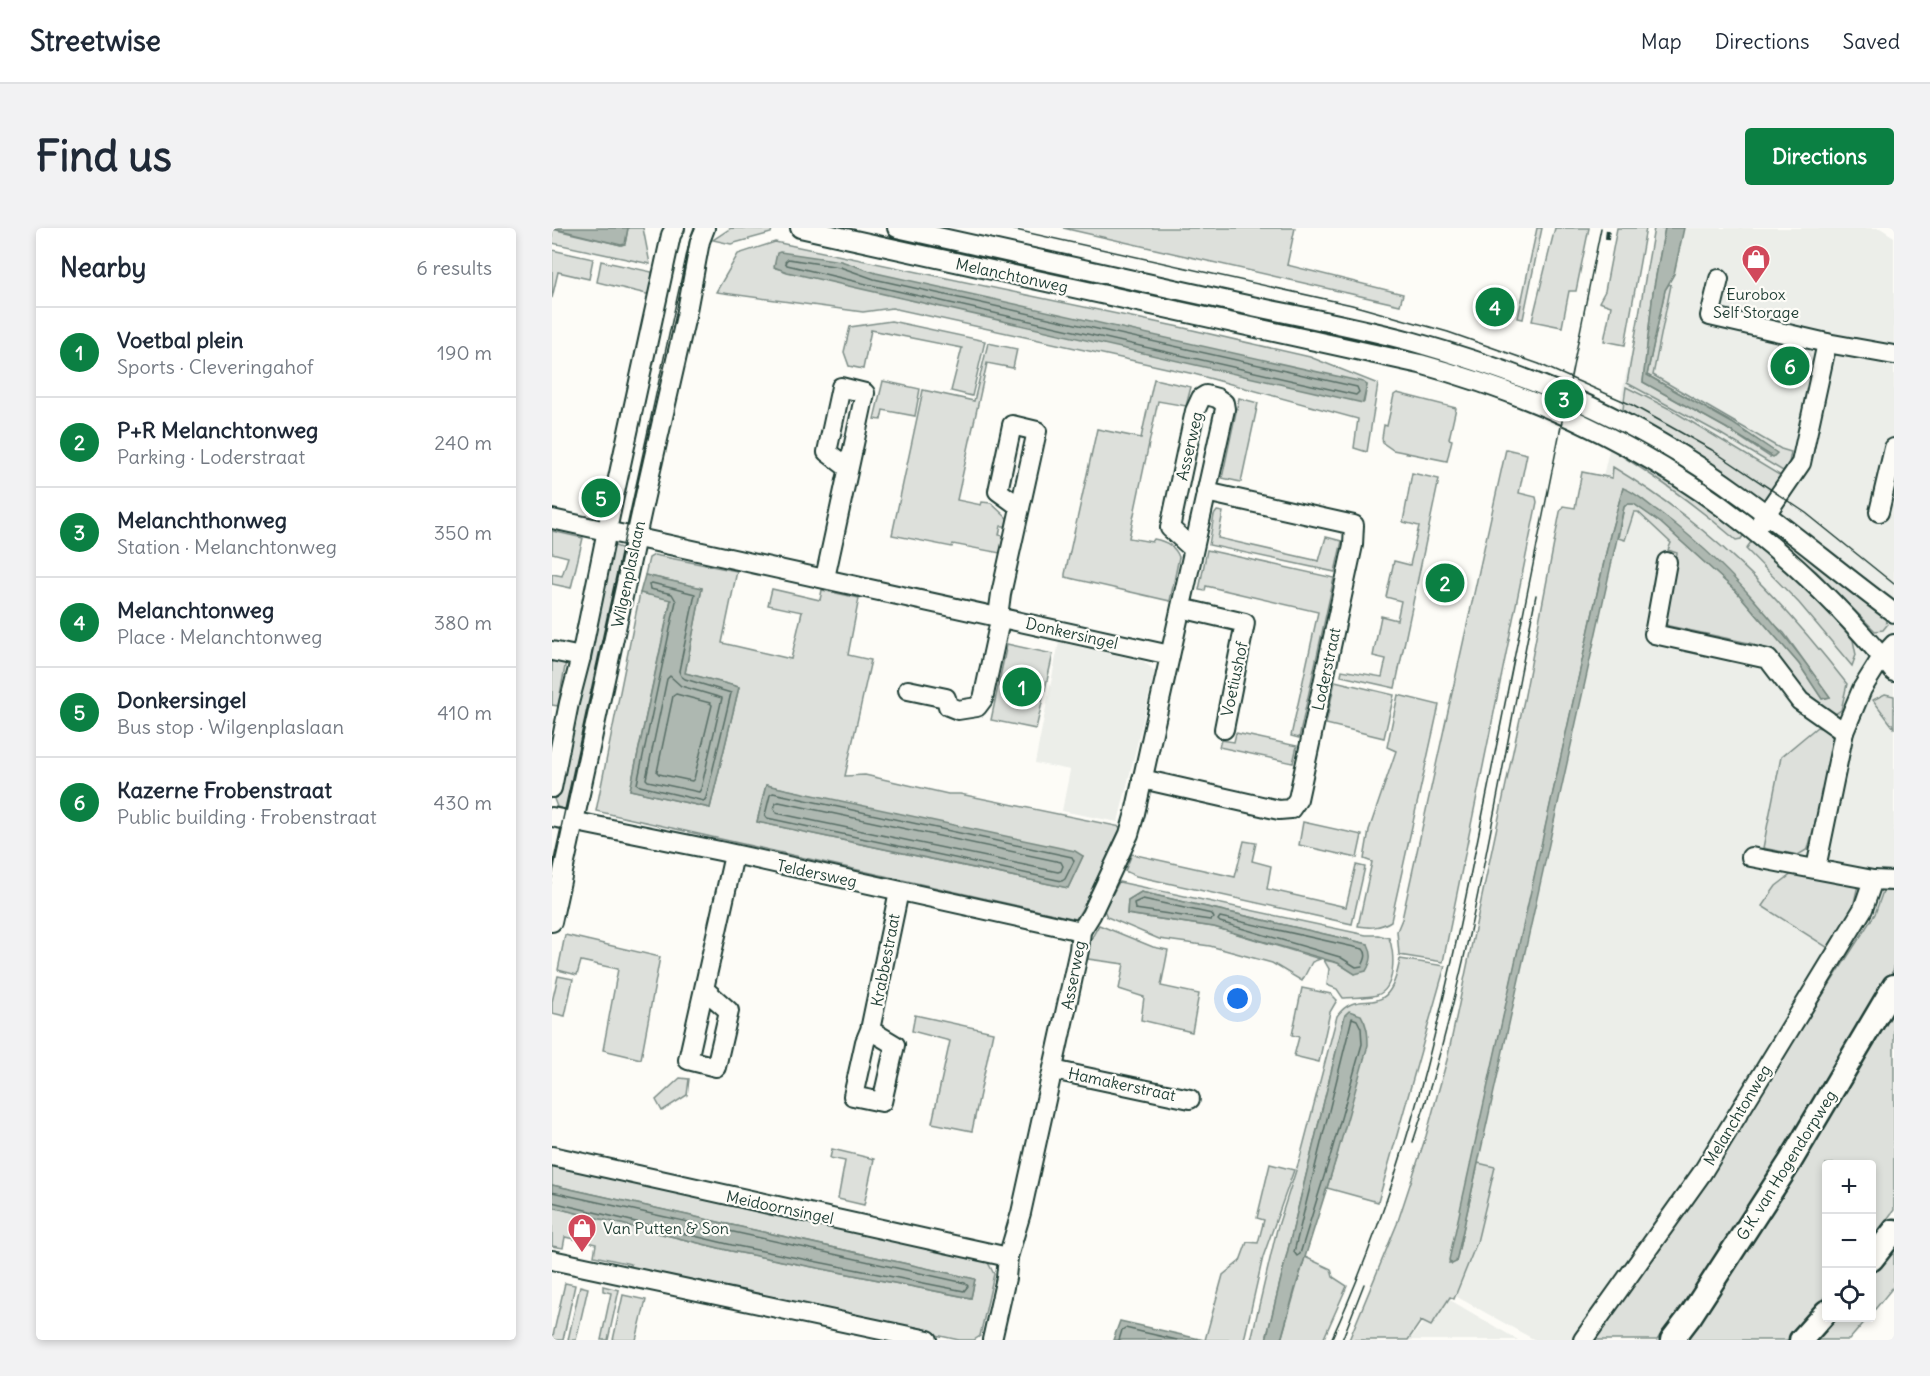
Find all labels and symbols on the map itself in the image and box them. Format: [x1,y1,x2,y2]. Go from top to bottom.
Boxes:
shop icon: Eurobox Self Storage [1740,243,1772,285]
street label: Melanchtonweg [954,253,1070,297]
pin: 4 [1476,284,1514,329]
place label: Eurobox Self Storage [1713,284,1799,322]
pin: 6 [1770,344,1810,388]
pin: 3 [1544,376,1584,422]
street label: Asserweg [1171,410,1207,482]
pin: 5 [581,476,620,520]
street label: Wilgenplaslaan [607,519,649,629]
pin: 2 [1426,560,1464,606]
street label: Donkersingel [1024,613,1120,653]
street label: Loderstraat [1307,625,1345,712]
street label: Voetiushof [1216,639,1252,718]
pin: 1 [1002,664,1042,710]
street label: Teldersweg [775,855,859,891]
street label: Krabbestraat [866,911,904,1008]
street label: Asserweg [1056,939,1090,1011]
your location [1223,984,1252,1013]
street label: Melanchtonweg [1699,1061,1775,1169]
street label: Hamakerstraat [1066,1063,1178,1105]
street label: G.K. van Hogendorpweg [1732,1086,1840,1244]
street label: Meidoornsingel [724,1186,836,1228]
shop icon: Van Putten & Son [566,1212,598,1254]
place label: Van Putten & Son [603,1218,729,1238]

